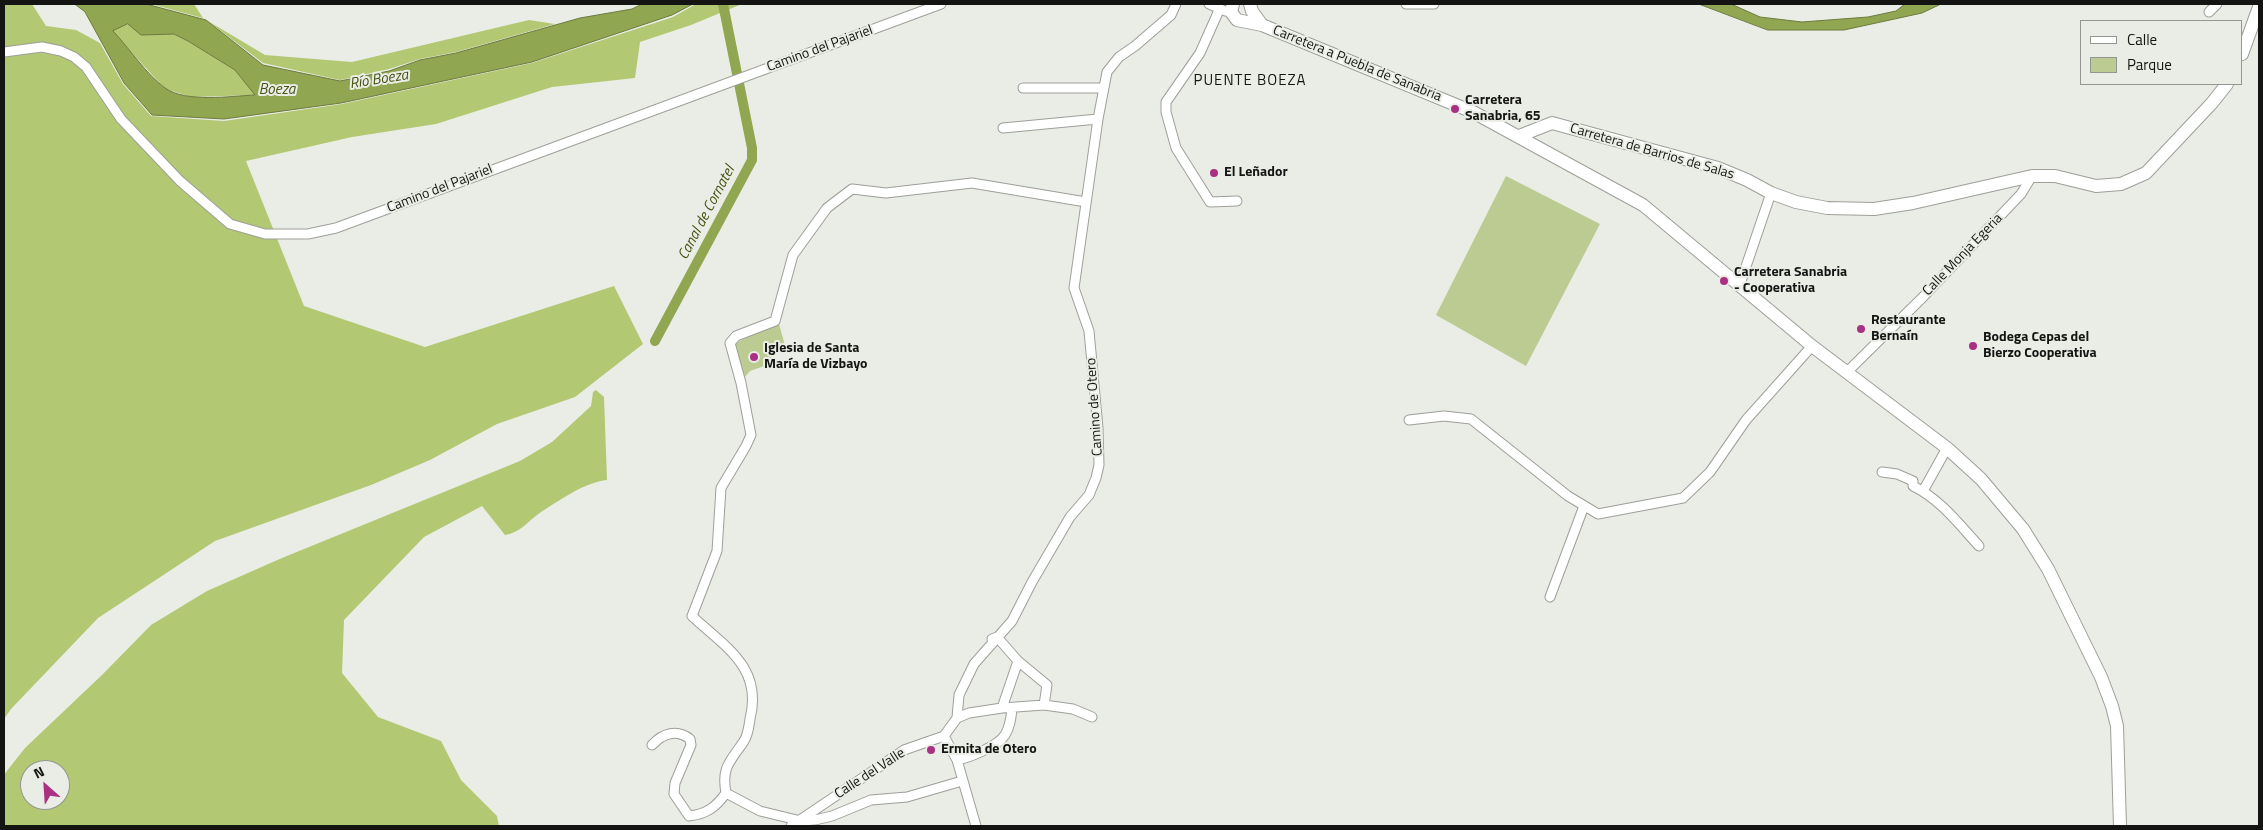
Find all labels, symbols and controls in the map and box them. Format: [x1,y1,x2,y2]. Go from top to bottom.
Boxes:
legend [2080,20,2243,85]
street label: Camino del Pajariel [765,22,875,76]
street label: Carretera a Puebla de Sanabria [1270,22,1444,106]
text: Calle [2127,28,2157,51]
text: Parque [2127,53,2172,76]
water label: Río Boeza [348,66,410,94]
district label: PUENTE BOEZA [1192,72,1308,90]
water label: Boeza [259,81,295,99]
place label: Carretera Sanabria, 65 [1465,93,1541,125]
marker: Carretera Sanabria, 65 [1449,103,1461,115]
street label: Carretera de Barrios de Salas [1568,120,1736,184]
street label: Camino del Pajariel [385,161,495,217]
water label: Canal de Cornatel [675,163,739,263]
place label: El Leñador [1224,165,1288,181]
marker: El Leñador [1208,167,1220,179]
street label: Calle Monja Egeria [1920,210,2006,300]
place label: Carretera Sanabria - Cooperativa [1734,265,1847,298]
marker: Carretera Sanabria - Cooperativa [1718,275,1730,287]
place label: Restaurante Bernaín [1871,313,1946,346]
marker: Restaurante Bernaín [1855,323,1867,335]
place label: Bodega Cepas del Bierzo Cooperativa [1983,330,2097,362]
marker: Bodega Cepas del Bierzo Cooperativa [1967,340,1979,352]
place label: Iglesia de Santa María de Vizbayo [764,341,868,374]
marker: Iglesia de Santa María de Vizbayo [748,351,760,363]
street label: Camino de Otero [1083,357,1107,457]
place label: Ermita de Otero [941,742,1037,758]
marker: Ermita de Otero [925,744,937,756]
street label: Calle del Valle [832,745,908,803]
north arrow [20,760,70,810]
text: N [30,760,48,784]

